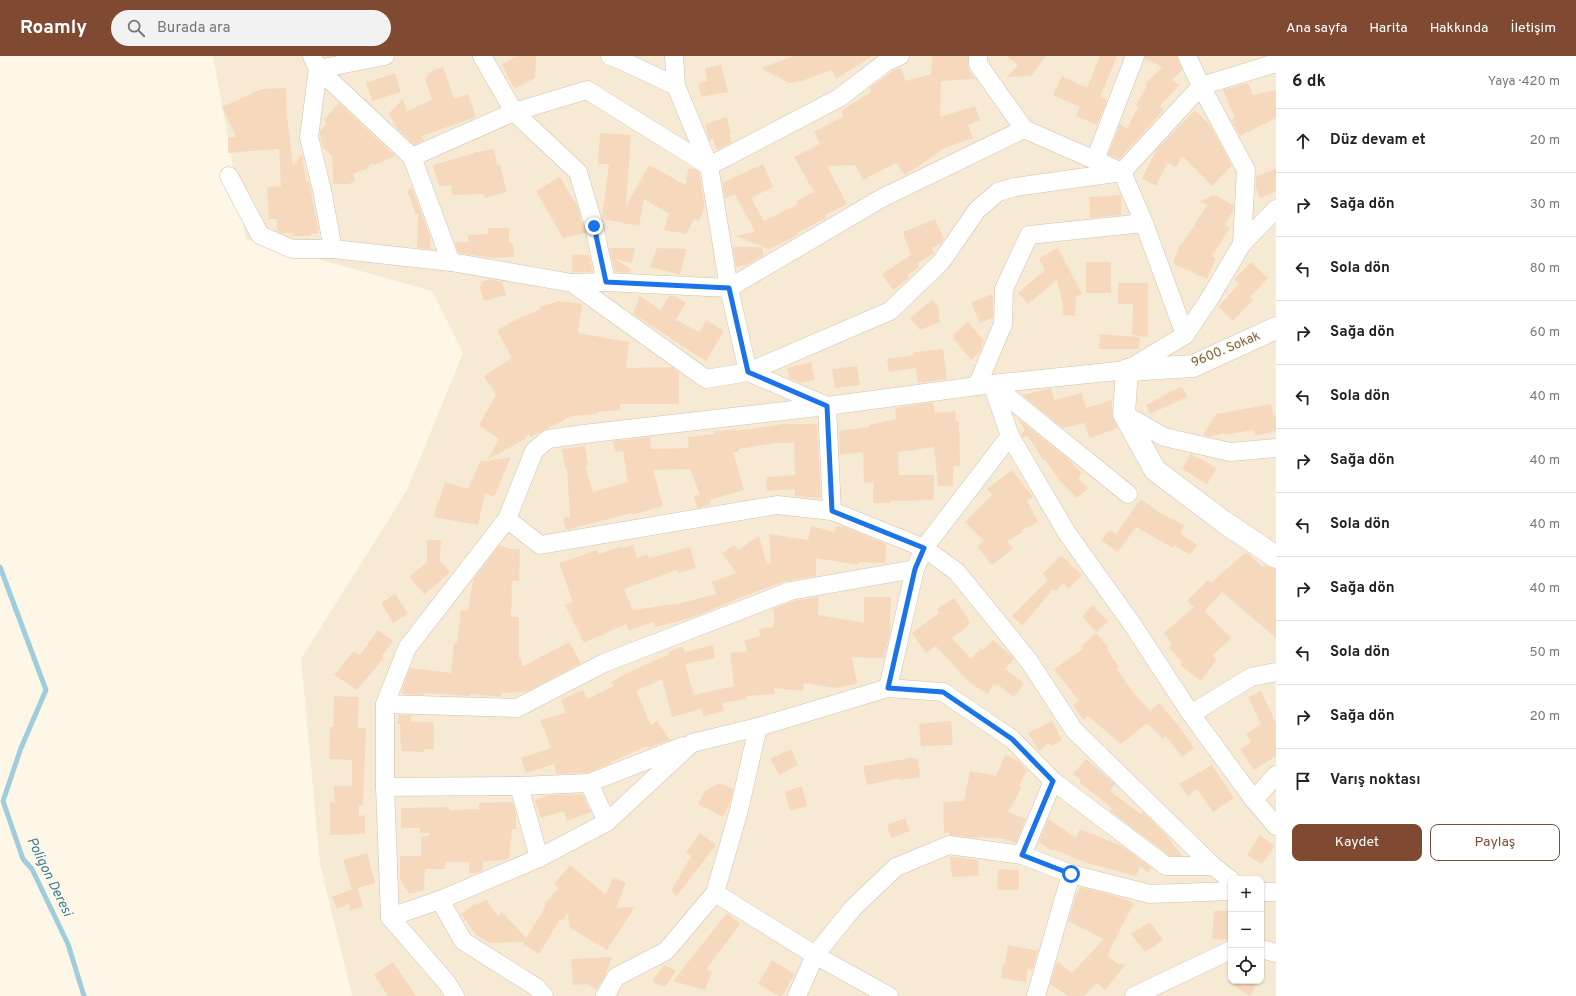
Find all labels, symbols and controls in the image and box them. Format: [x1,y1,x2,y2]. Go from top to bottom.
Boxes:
search box [111,10,391,46]
text: Roamly [20,16,87,40]
icon: search [125,17,147,39]
text: Burada ara [157,19,230,38]
text: Ana sayfa [1286,20,1347,37]
text: Harita [1369,20,1408,37]
text: Hakkında [1430,20,1488,37]
text: İletişim [1510,20,1556,37]
text: 6 dk [1292,71,1326,93]
text: Yaya · 420 m [1488,74,1560,90]
icon: ahead [1292,130,1314,152]
text: Düz devam et [1330,131,1426,150]
text: 20 m [1530,133,1560,149]
icon: right [1292,194,1314,216]
text: Sağa dön [1330,195,1395,214]
text: 30 m [1530,197,1560,213]
route end [585,217,603,235]
icon: left [1292,258,1314,280]
text: Sola dön [1330,259,1390,278]
text: 80 m [1530,261,1560,277]
icon: right [1292,322,1314,344]
text: Sağa dön [1330,323,1395,342]
text: 60 m [1530,325,1560,341]
street label: 9600. Sokak [1189,328,1263,372]
icon: left [1292,386,1314,408]
text: Sola dön [1330,387,1390,406]
text: 40 m [1530,389,1560,405]
icon: right [1292,450,1314,472]
text: Sağa dön [1330,451,1395,470]
text: 40 m [1530,453,1560,469]
icon: left [1292,514,1314,536]
text: Sola dön [1330,515,1390,534]
text: 40 m [1530,517,1560,533]
icon: right [1292,578,1314,600]
text: Sağa dön [1330,579,1395,598]
text: 40 m [1530,581,1560,597]
icon: left [1292,642,1314,664]
text: Sola dön [1330,643,1390,662]
text: 50 m [1530,645,1560,661]
icon: right [1292,706,1314,728]
text: Sağa dön [1330,707,1395,726]
text: 20 m [1530,709,1560,725]
icon: arrive [1292,770,1314,792]
text: Varış noktası [1330,771,1421,790]
button: Kaydet [1292,824,1422,861]
button: Paylaş [1430,824,1560,861]
water label: Poligon Deresi [22,834,76,921]
route start [1062,865,1080,883]
map controls [1228,876,1264,984]
button: + [1228,876,1264,912]
button: − [1228,912,1264,948]
button: locate [1228,948,1264,984]

